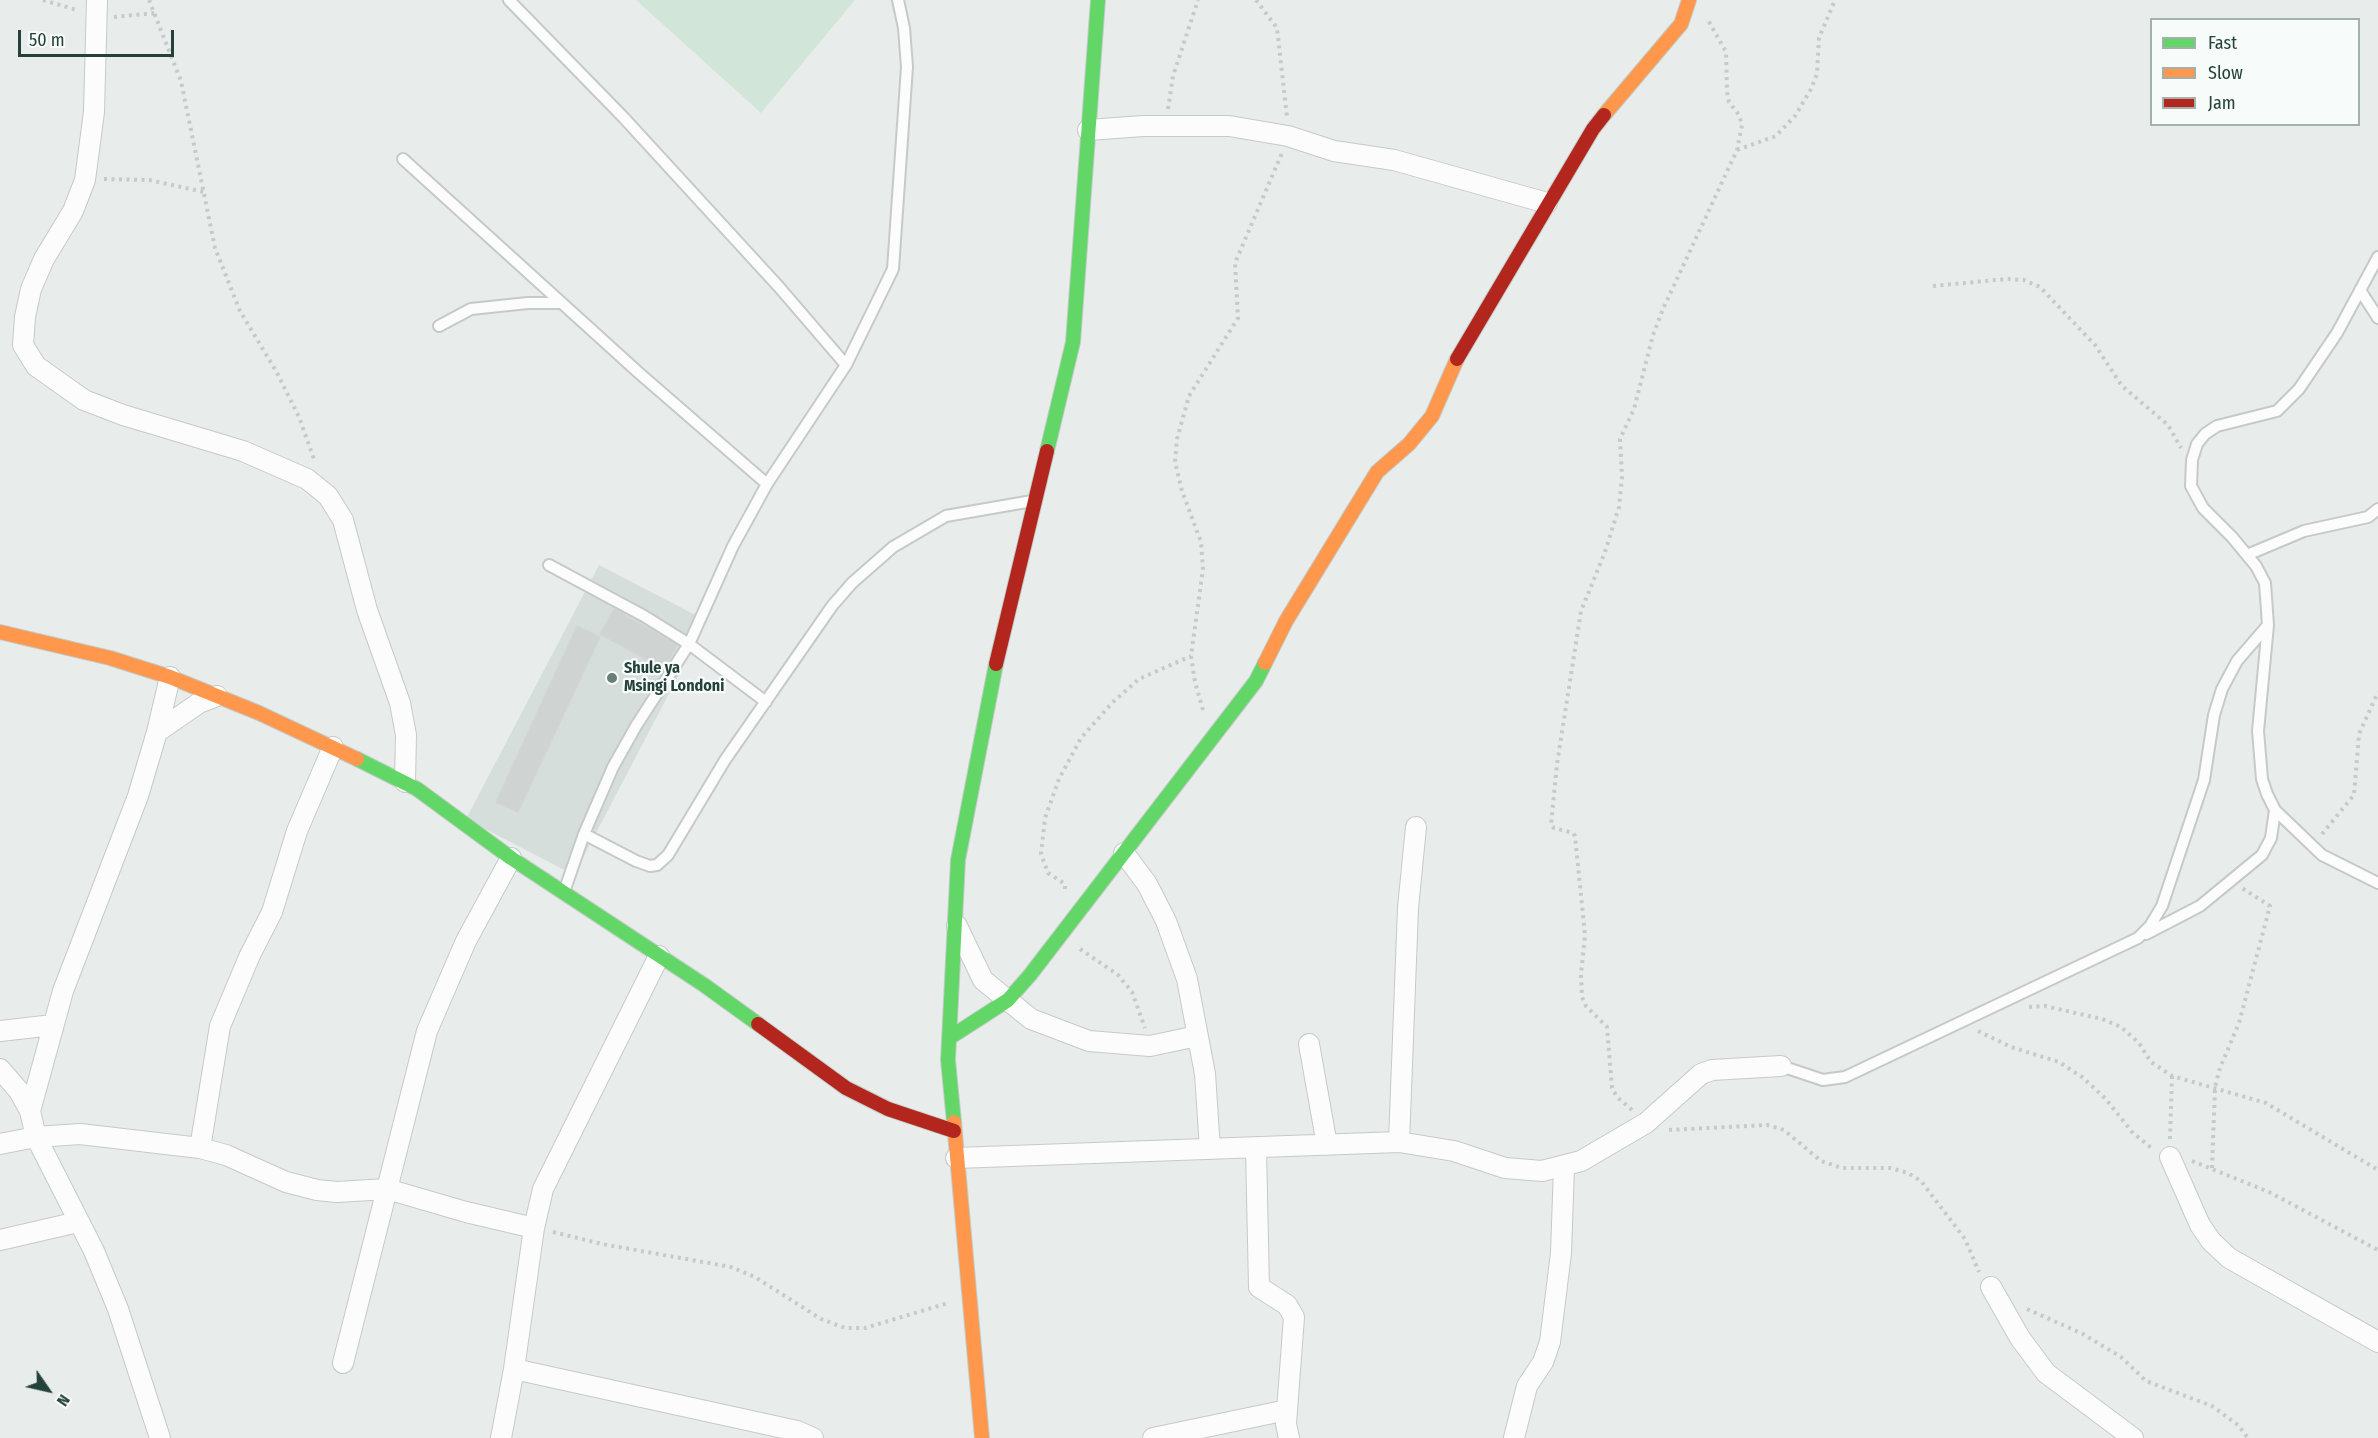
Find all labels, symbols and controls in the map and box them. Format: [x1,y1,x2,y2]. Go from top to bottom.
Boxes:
scale bar [21,18,177,56]
legend [2150,18,2360,126]
text: 50 m [29,29,65,51]
text: Fast [2208,32,2237,54]
text: Slow [2208,62,2243,84]
text: Jam [2208,92,2236,114]
place label: Shule ya Msingi Londoni [624,659,724,697]
marker: Shule ya Msingi Londoni [605,671,619,685]
north arrow [18,1360,78,1420]
text: N [53,1391,74,1410]

